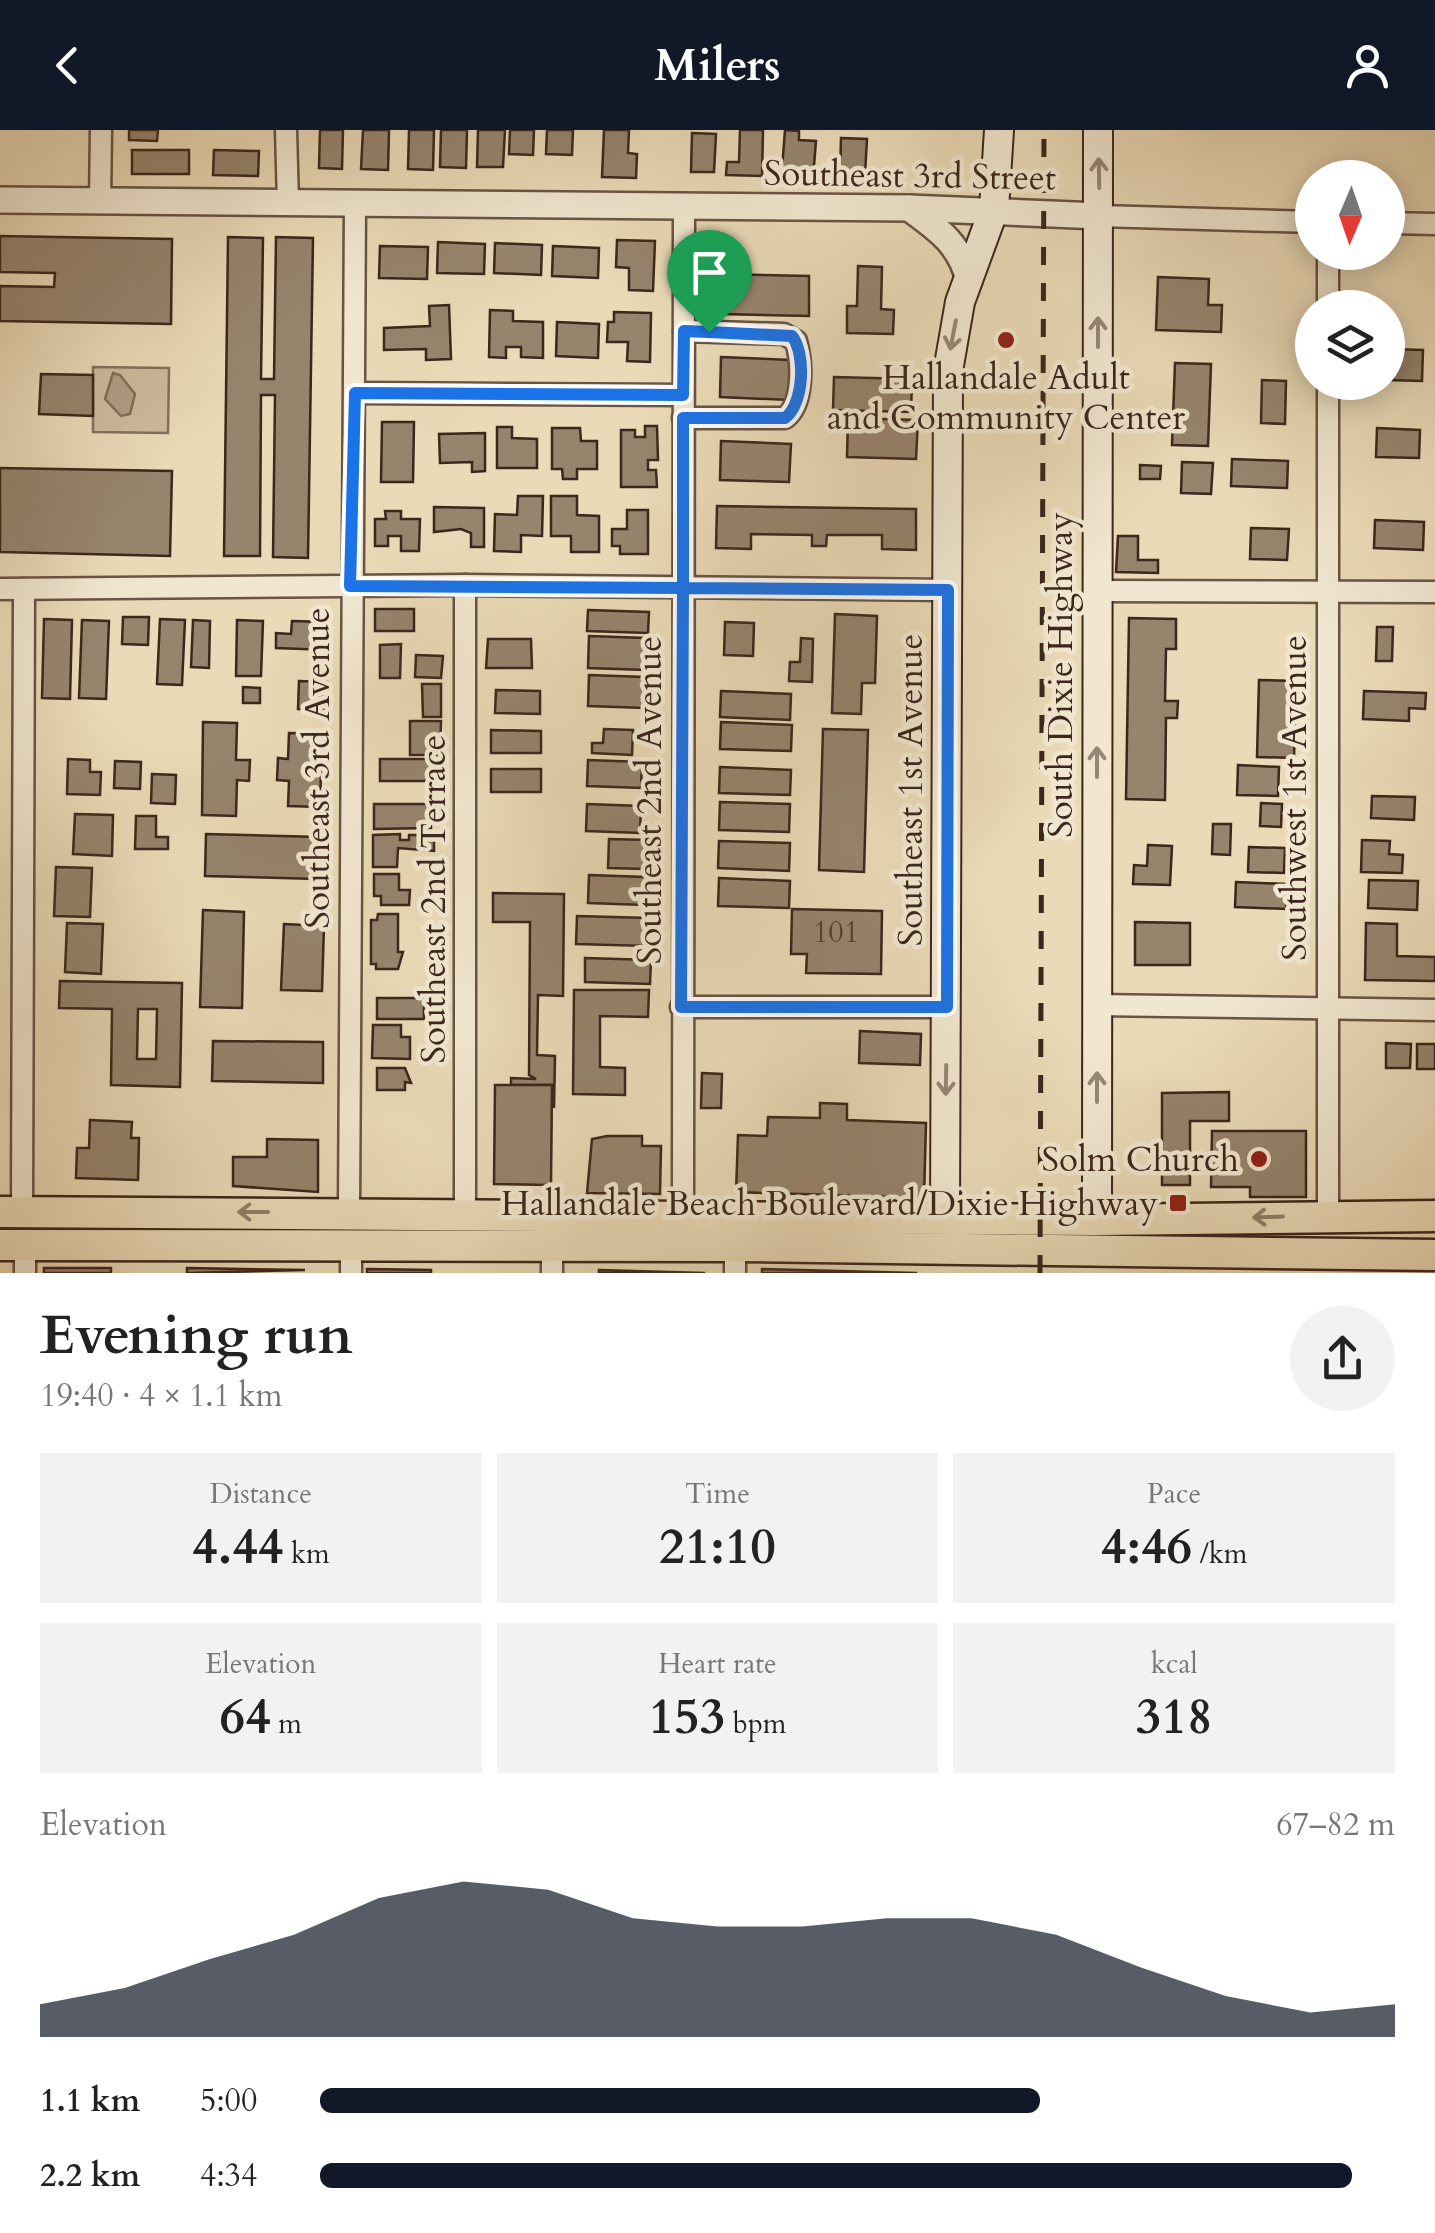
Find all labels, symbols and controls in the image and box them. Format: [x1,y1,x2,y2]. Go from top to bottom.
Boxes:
text: Milers [654,35,781,96]
icon: back [40,38,95,93]
icon: person [1340,38,1395,93]
street label: Southeast 3rd Street [764,149,1056,203]
one-way arrow [1089,157,1108,189]
north arrow [1295,160,1405,270]
map controls [1295,160,1405,400]
pin [667,230,752,333]
icon: arrive [682,245,737,300]
button: layers [1295,290,1405,400]
one-way arrow [1089,317,1108,349]
one-way arrow [943,318,962,351]
marker: Hallandale Adult and Community Center [995,329,1017,351]
place label: Hallandale Adult and Community Center [827,354,1185,442]
street label: South Dixie Highway [1037,512,1085,838]
street label: Southeast 3rd Avenue [294,607,342,929]
street label: Southeast 1st Avenue [887,634,935,946]
street label: Southwest 1st Avenue [1271,635,1319,961]
street label: Southeast 2nd Avenue [626,636,674,964]
street label: Southeast 2nd Terrace [410,734,458,1064]
one-way arrow [1088,747,1106,780]
house number: 101 [813,912,859,953]
one-way arrow [936,1062,956,1095]
one-way arrow [1088,1072,1106,1104]
place label: Solm Church [1042,1136,1239,1184]
marker: Solm Church [1248,1148,1270,1170]
place label: Hallandale Beach Boulevard/Dixie Highway [501,1180,1158,1228]
marker: Hallandale Beach Boulevard/Dixie Highway [1167,1192,1189,1214]
one-way arrow [237,1202,270,1222]
one-way arrow [1252,1208,1284,1227]
text: Evening run [40,1299,353,1373]
button: share [1290,1306,1395,1411]
text: 19:40 · 4 × 1.1 km [40,1374,283,1418]
text: Distance [210,1475,312,1513]
text: Time [685,1475,750,1513]
text: Pace [1147,1475,1201,1513]
text: 4.44 [192,1513,283,1581]
text: 21:10 [659,1513,776,1581]
text: 4:46 [1101,1513,1192,1581]
text: km [283,1535,330,1573]
text: /km [1192,1535,1247,1573]
text: Elevation [205,1645,316,1683]
text: Heart rate [658,1645,777,1683]
text: kcal [1151,1645,1198,1683]
text: 64 [220,1683,271,1751]
text: 153 [649,1683,725,1751]
text: 318 [1136,1683,1213,1751]
text: m [271,1705,302,1743]
text: bpm [725,1705,786,1743]
text: Elevation [40,1803,167,1847]
text: 67–82 m [1276,1803,1395,1847]
text: 1.1 km [40,2079,140,2123]
text: 5:00 [200,2079,257,2123]
text: 2.2 km [40,2154,140,2198]
text: 4:34 [200,2154,257,2198]

